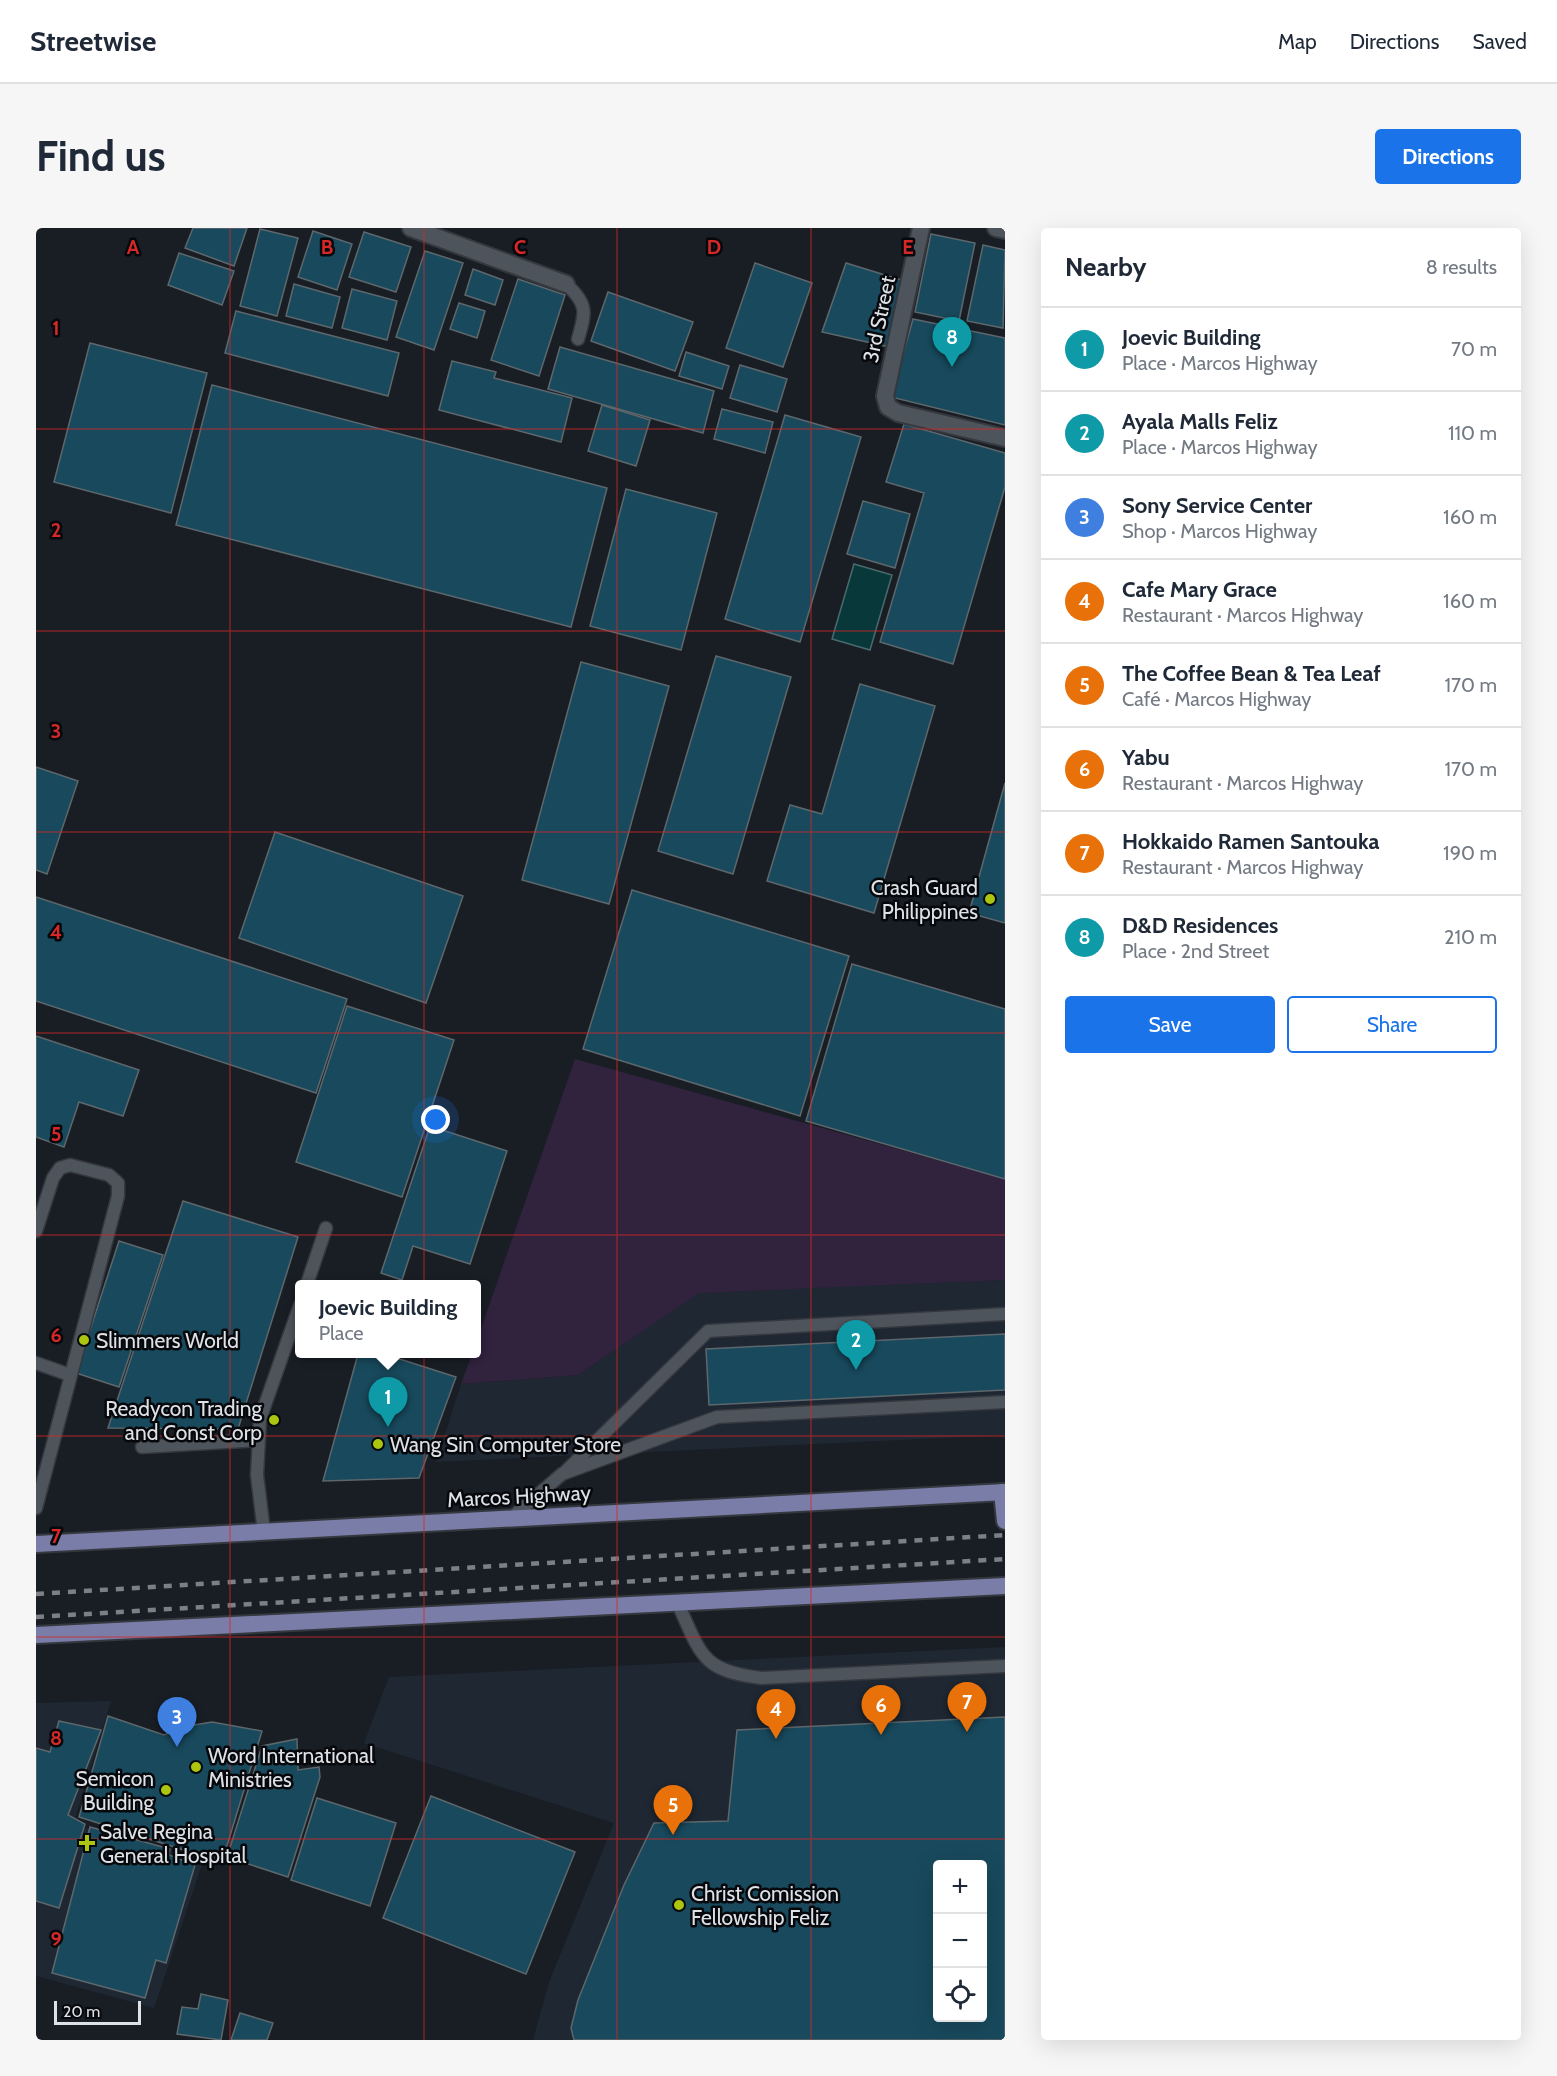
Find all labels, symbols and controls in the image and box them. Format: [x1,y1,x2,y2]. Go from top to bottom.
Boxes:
text: Streetwise [30,24,156,58]
text: Map [1278,29,1317,54]
text: Directions [1350,29,1439,54]
text: Saved [1472,29,1527,54]
button: Directions [1375,129,1521,184]
text: Find us [36,130,165,182]
text: A [127,235,140,259]
text: B [321,235,333,259]
text: C [514,235,526,259]
text: D [707,235,721,259]
text: E [902,235,914,259]
text: Nearby [1065,251,1146,283]
text: 8 results [1426,255,1497,279]
street label: 3rd Street [858,273,900,365]
text: 1 [52,316,60,340]
pin: 8 [932,318,972,367]
text: Joevic Building [1122,324,1261,351]
text: 1 [1081,337,1088,361]
text: 70 m [1451,337,1497,361]
text: Place · Marcos Highway [1122,351,1318,375]
text: Ayala Malls Feliz [1122,408,1278,435]
text: 2 [1079,421,1090,445]
text: 110 m [1448,421,1497,445]
text: Place · Marcos Highway [1122,435,1318,459]
text: Sony Service Center [1122,492,1312,519]
text: 3 [1079,505,1090,529]
text: 160 m [1443,505,1497,529]
text: 2 [51,518,61,542]
text: Shop · Marcos Highway [1122,519,1317,543]
text: Cafe Mary Grace [1122,576,1277,603]
text: 4 [1078,589,1091,613]
text: 160 m [1443,589,1497,613]
text: Restaurant · Marcos Highway [1122,603,1363,627]
text: The Coffee Bean & Tea Leaf [1122,660,1381,687]
text: 5 [1079,673,1090,697]
text: 170 m [1445,673,1497,697]
text: Café · Marcos Highway [1122,687,1311,711]
text: 3 [51,719,61,743]
text: Yabu [1122,744,1170,771]
text: 6 [1079,757,1090,781]
text: 170 m [1445,757,1497,781]
text: Restaurant · Marcos Highway [1122,771,1363,795]
text: Hokkaido Ramen Santouka [1122,828,1379,855]
text: 7 [1079,841,1090,865]
text: 190 m [1443,841,1497,865]
text: Restaurant · Marcos Highway [1122,855,1363,879]
place label: Crash Guard Philippines [871,875,978,924]
marker: Crash Guard Philippines [983,892,997,906]
text: D&D Residences [1122,912,1278,939]
text: 4 [50,920,62,944]
text: 8 [1078,925,1091,949]
text: 210 m [1444,925,1497,949]
text: Place · 2nd Street [1122,939,1269,963]
button: Save [1065,996,1275,1053]
button: Share [1287,996,1497,1053]
your location [421,1105,450,1134]
text: 5 [51,1122,61,1146]
popup [295,1280,481,1358]
text: Joevic Building [319,1294,457,1321]
pin: 2 [836,1320,876,1370]
text: Place [319,1321,364,1345]
text: 6 [50,1323,62,1347]
place label: Slimmers World [96,1328,239,1353]
marker: Slimmers World [77,1333,91,1347]
pin: 1 [368,1378,408,1427]
place label: Readycon Trading and Const Corp [105,1396,263,1445]
marker: Readycon Trading and Const Corp [267,1413,281,1427]
place label: Wang Sin Computer Store [390,1432,621,1457]
marker: Wang Sin Computer Store [371,1437,385,1451]
street label: Marcos Highway [446,1480,592,1512]
text: 7 [51,1524,62,1548]
pin: 7 [948,1682,986,1732]
pin: 6 [862,1686,900,1735]
pin: 4 [756,1690,796,1739]
pin: 3 [158,1698,196,1747]
text: 8 [50,1726,62,1750]
place label: Word International Ministries [208,1743,374,1792]
marker: Word International Ministries [189,1760,203,1774]
place label: Semicon Building [75,1766,155,1815]
marker: Semicon Building [159,1783,173,1797]
pin: 5 [654,1786,692,1835]
place label: Salve Regina General Hospital [100,1819,247,1868]
marker: Salve Regina General Hospital [78,1834,96,1852]
map controls [933,1860,987,2022]
button: + [933,1860,987,1914]
place label: Christ Comission Fellowship Feliz [691,1881,839,1930]
marker: Christ Comission Fellowship Feliz [672,1898,686,1912]
button: − [933,1914,987,1968]
text: 9 [50,1927,62,1951]
button: locate [933,1968,987,2022]
scale bar [54,1998,141,2026]
text: 20 m [63,2002,100,2021]

